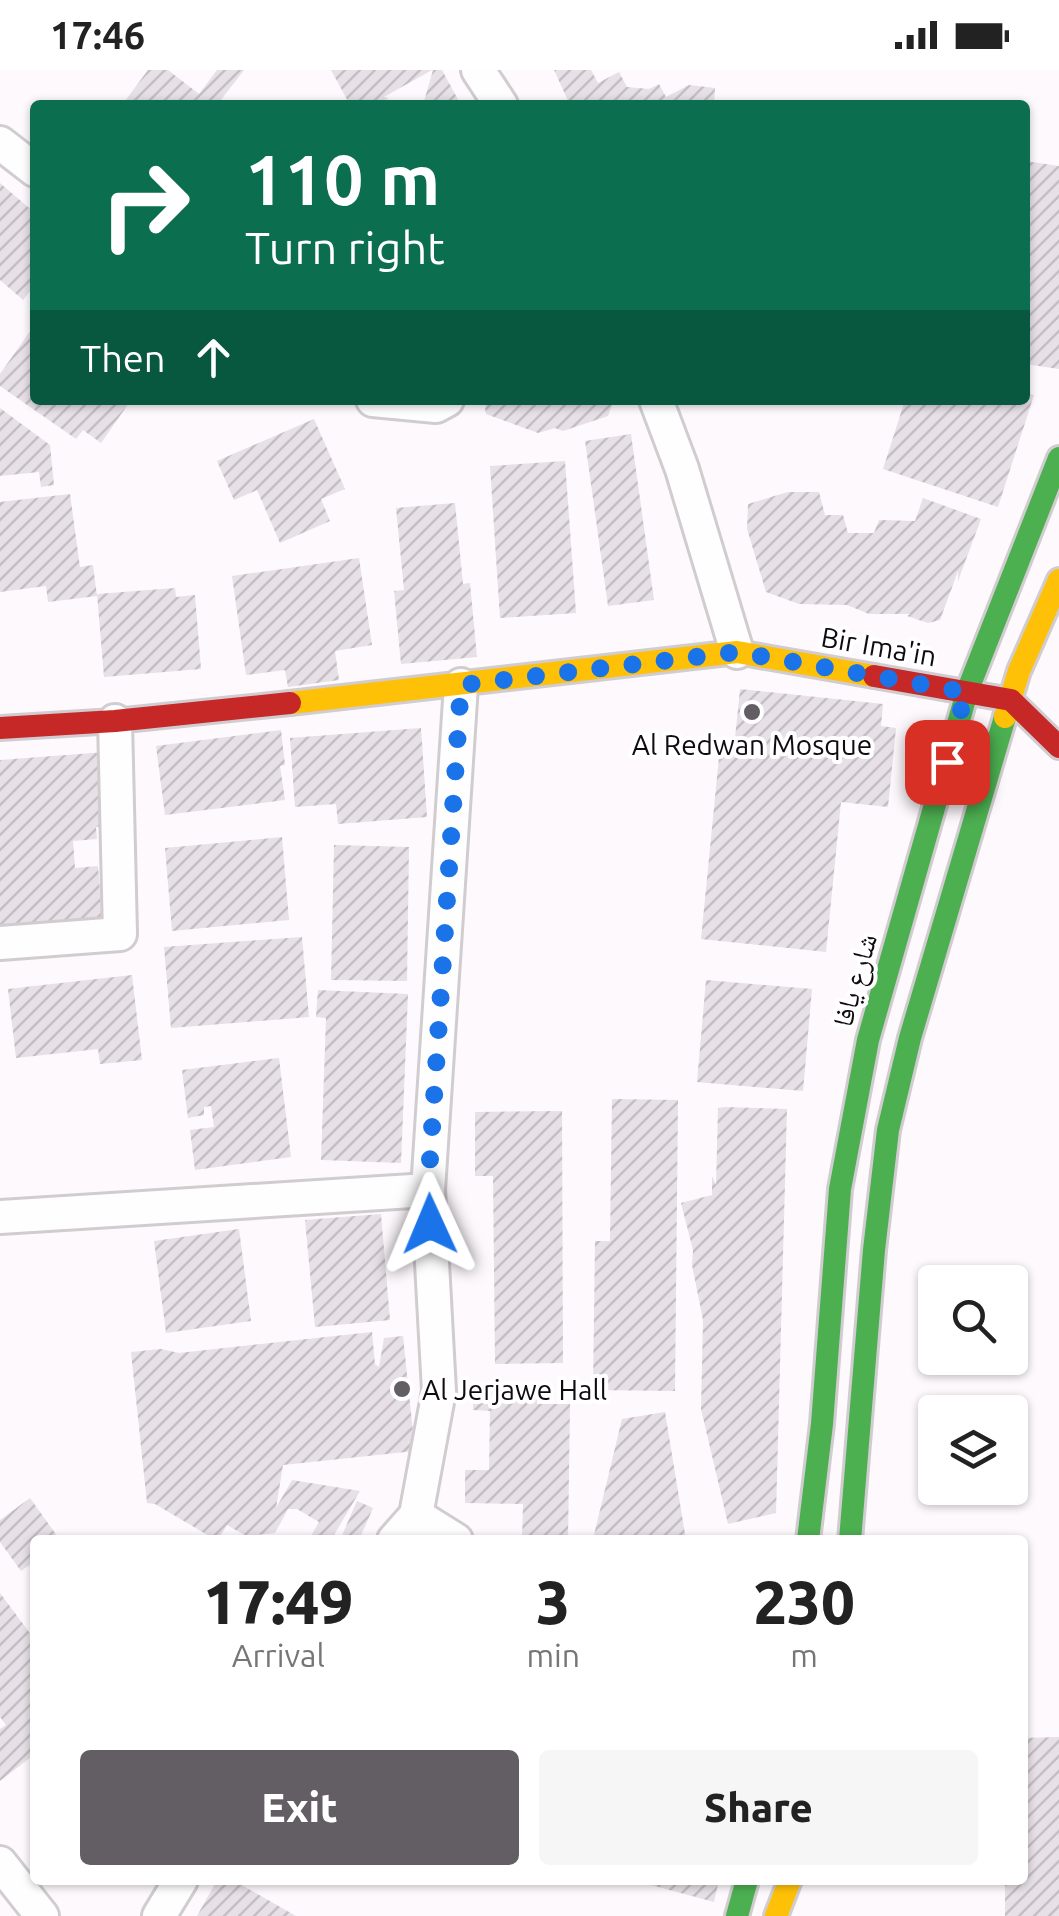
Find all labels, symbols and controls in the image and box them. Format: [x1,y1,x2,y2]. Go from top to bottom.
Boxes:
text: 17:46 [50,14,145,56]
icon: right [80,140,210,270]
text: 110 m [245,140,440,218]
text: Turn right [245,222,445,273]
icon: ahead [186,330,241,385]
text: Then [80,337,166,379]
street label: Bir Ima'in [819,621,939,671]
marker: Al Redwan Mosque [741,701,763,723]
pin [905,720,990,805]
place label: Al Redwan Mosque [632,729,872,760]
icon: arrive [920,735,975,790]
street label: شارع يافا [826,930,885,1031]
position arrow [378,1172,482,1276]
map controls [918,1265,1028,1505]
button: search [918,1265,1028,1375]
place label: Al Jerjawe Hall [422,1374,607,1405]
marker: Al Jerjawe Hall [391,1378,413,1400]
button: layers [918,1395,1028,1505]
text: 17:49 [203,1568,353,1635]
text: 3 [536,1568,570,1635]
text: 230 [753,1568,855,1635]
text: Arrival [232,1637,325,1673]
text: min [526,1637,580,1673]
text: m [790,1637,818,1673]
button: Exit [80,1750,519,1865]
button: Share [539,1750,978,1865]

